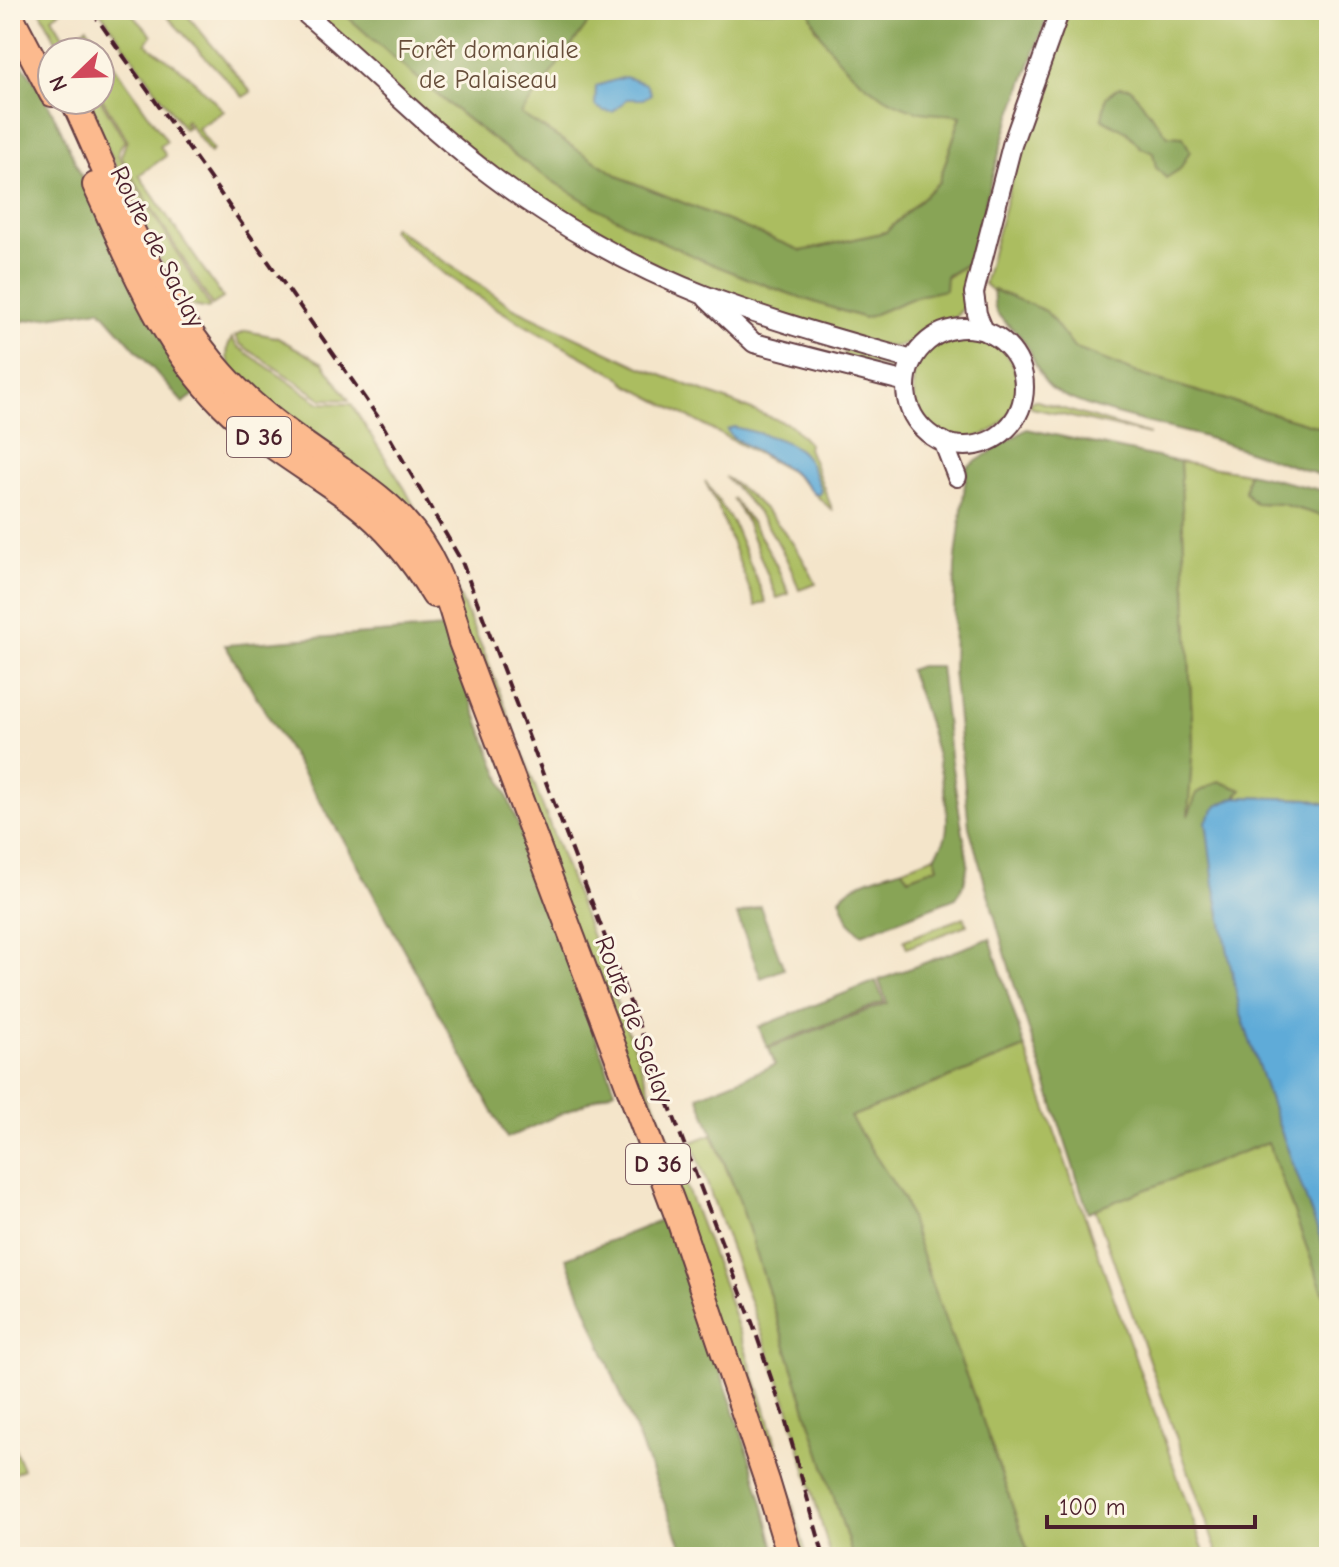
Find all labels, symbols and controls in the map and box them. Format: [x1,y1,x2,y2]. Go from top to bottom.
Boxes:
park label: Forêt domaniale de Palaiseau [398,35,578,95]
north arrow [36,36,116,116]
text: N [44,72,73,95]
street label: Route de Saclay [103,161,211,333]
road number: D 36 [227,417,291,457]
street label: Route de Saclay [588,932,680,1108]
road number: D 36 [626,1144,690,1184]
scale bar [1047,1479,1255,1529]
text: 100 m [1059,1493,1126,1521]

